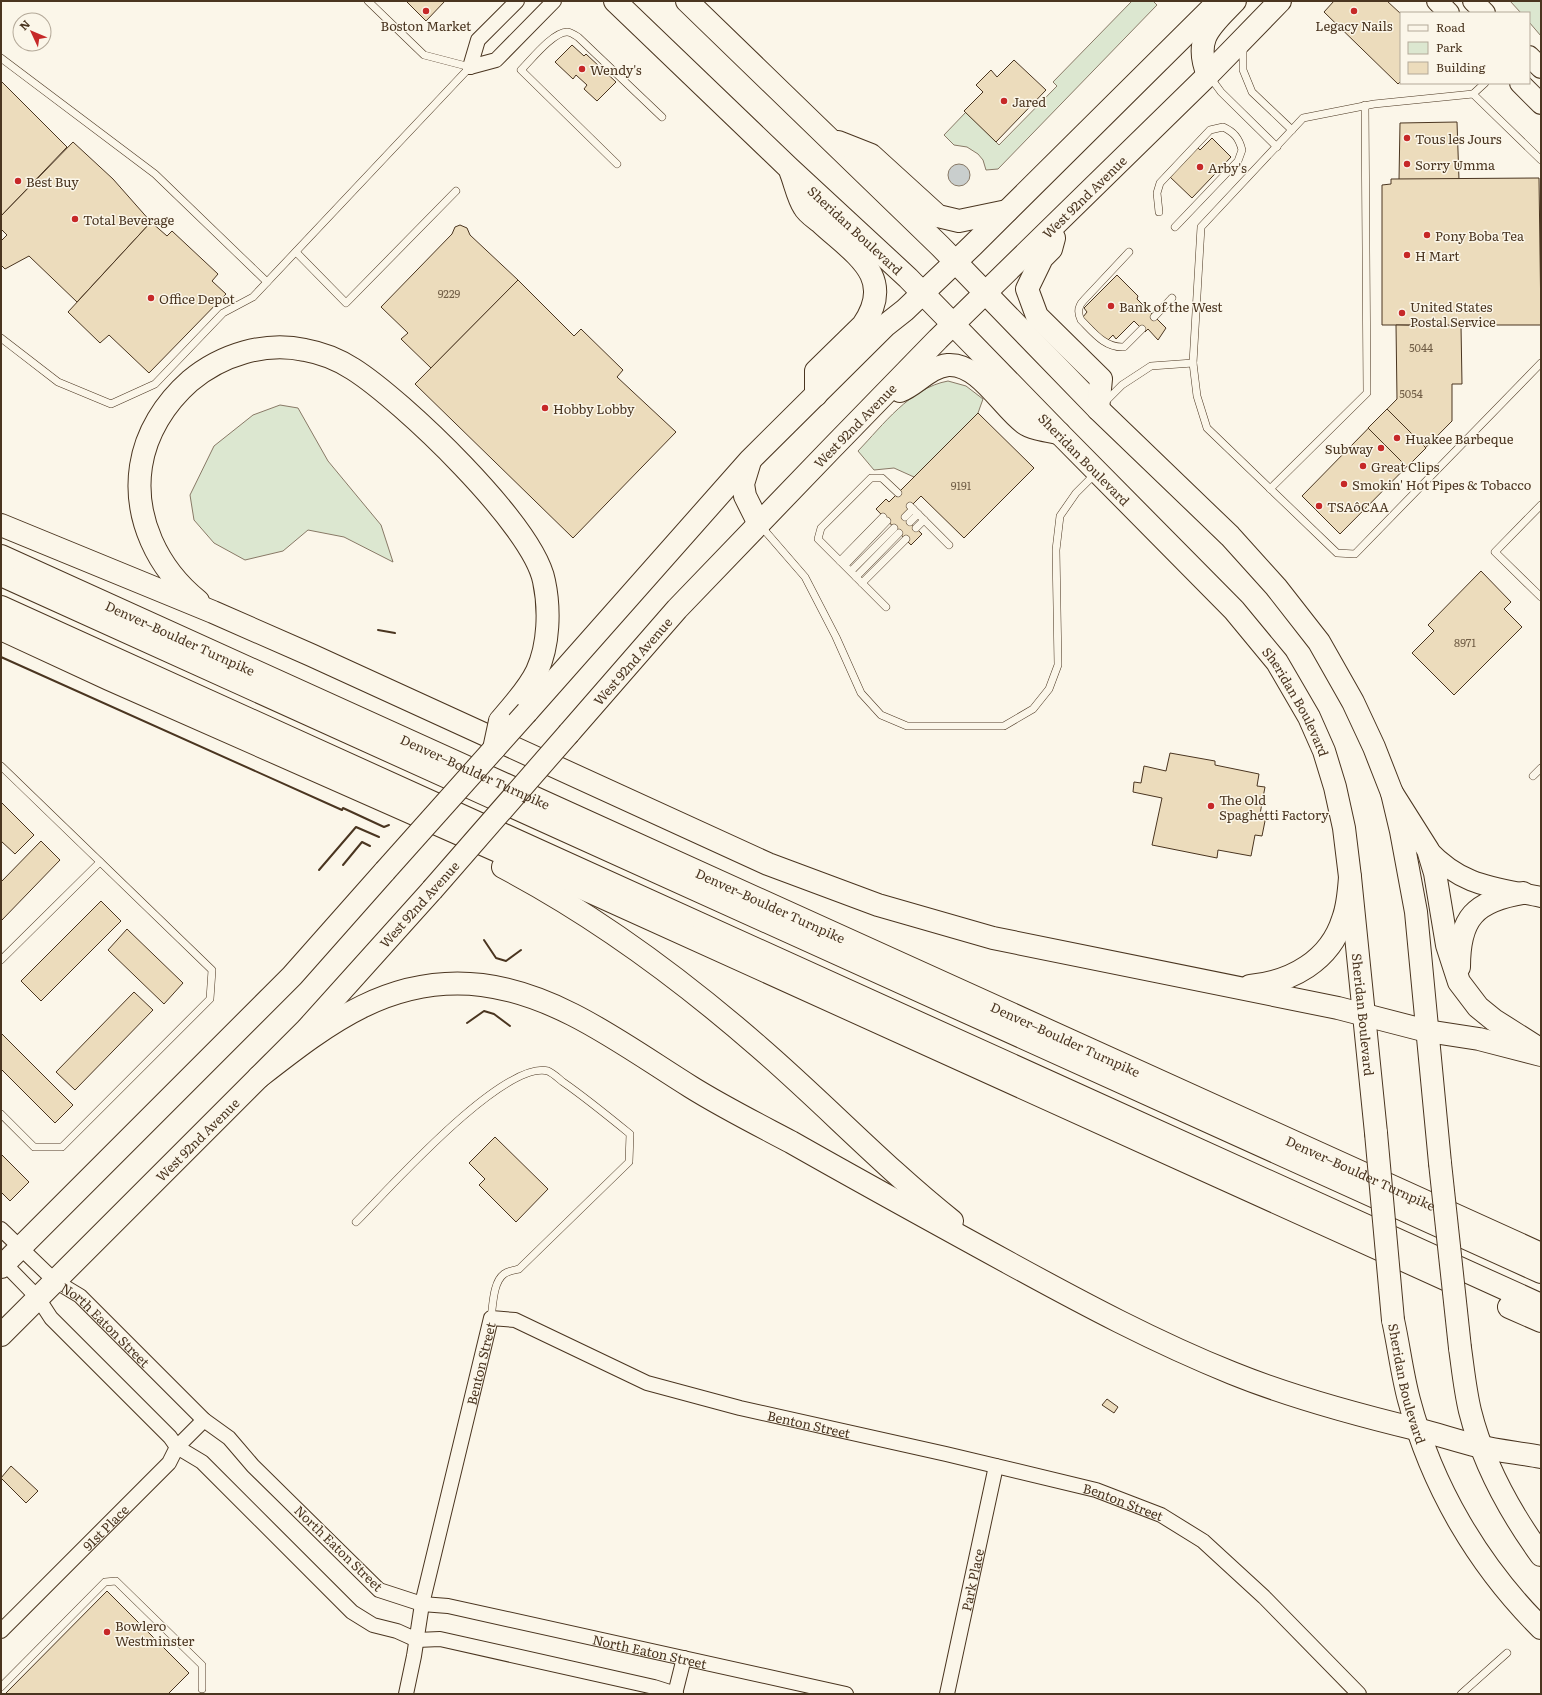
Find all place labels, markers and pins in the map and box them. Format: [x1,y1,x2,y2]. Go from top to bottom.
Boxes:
marker: Boston Market [421,6,431,16]
marker: Legacy Nails [1349,6,1359,16]
place label: Boston Market [381,16,472,35]
place label: Legacy Nails [1315,16,1393,35]
place label: Wendy's [590,60,642,79]
marker: Wendy's [577,64,587,74]
place label: Jared [1012,92,1046,111]
marker: Jared [999,96,1009,106]
place label: Tous les Jours [1415,129,1502,148]
marker: Tous les Jours [1402,133,1412,143]
place label: Sorry Umma [1415,155,1495,174]
place label: Arby's [1208,158,1247,177]
marker: Sorry Umma [1402,159,1412,169]
marker: Arby's [1195,162,1205,172]
place label: Best Buy [26,172,79,191]
marker: Best Buy [13,176,23,186]
place label: Total Beverage [83,210,174,229]
marker: Total Beverage [70,214,80,224]
place label: Pony Boba Tea [1435,226,1524,245]
marker: Pony Boba Tea [1422,230,1432,240]
place label: H Mart [1415,246,1460,265]
marker: H Mart [1402,250,1412,260]
place label: Office Depot [159,289,236,308]
marker: Office Depot [146,293,156,303]
place label: Bank of the West [1119,297,1223,316]
place label: United States Postal Service [1410,297,1496,331]
marker: Bank of the West [1106,301,1116,311]
marker: United States Postal Service [1397,308,1407,318]
place label: Hobby Lobby [553,399,635,418]
marker: Hobby Lobby [540,403,550,413]
place label: Huakee Barbeque [1405,429,1514,448]
marker: Huakee Barbeque [1392,433,1402,443]
place label: Subway [1325,439,1374,458]
marker: Subway [1376,443,1386,453]
place label: Great Clips [1371,457,1439,476]
marker: Great Clips [1358,461,1368,471]
place label: Smokin' Hot Pipes & Tobacco [1352,475,1532,494]
marker: Smokin' Hot Pipes & Tobacco [1339,479,1349,489]
place label: TSAôCAA [1327,497,1389,516]
marker: TSAôCAA [1314,501,1324,511]
place label: The Old Spaghetti Factory [1219,790,1329,824]
marker: The Old Spaghetti Factory [1206,801,1216,811]
place label: Bowlero Westminster [115,1616,195,1650]
marker: Bowlero Westminster [102,1627,112,1637]

